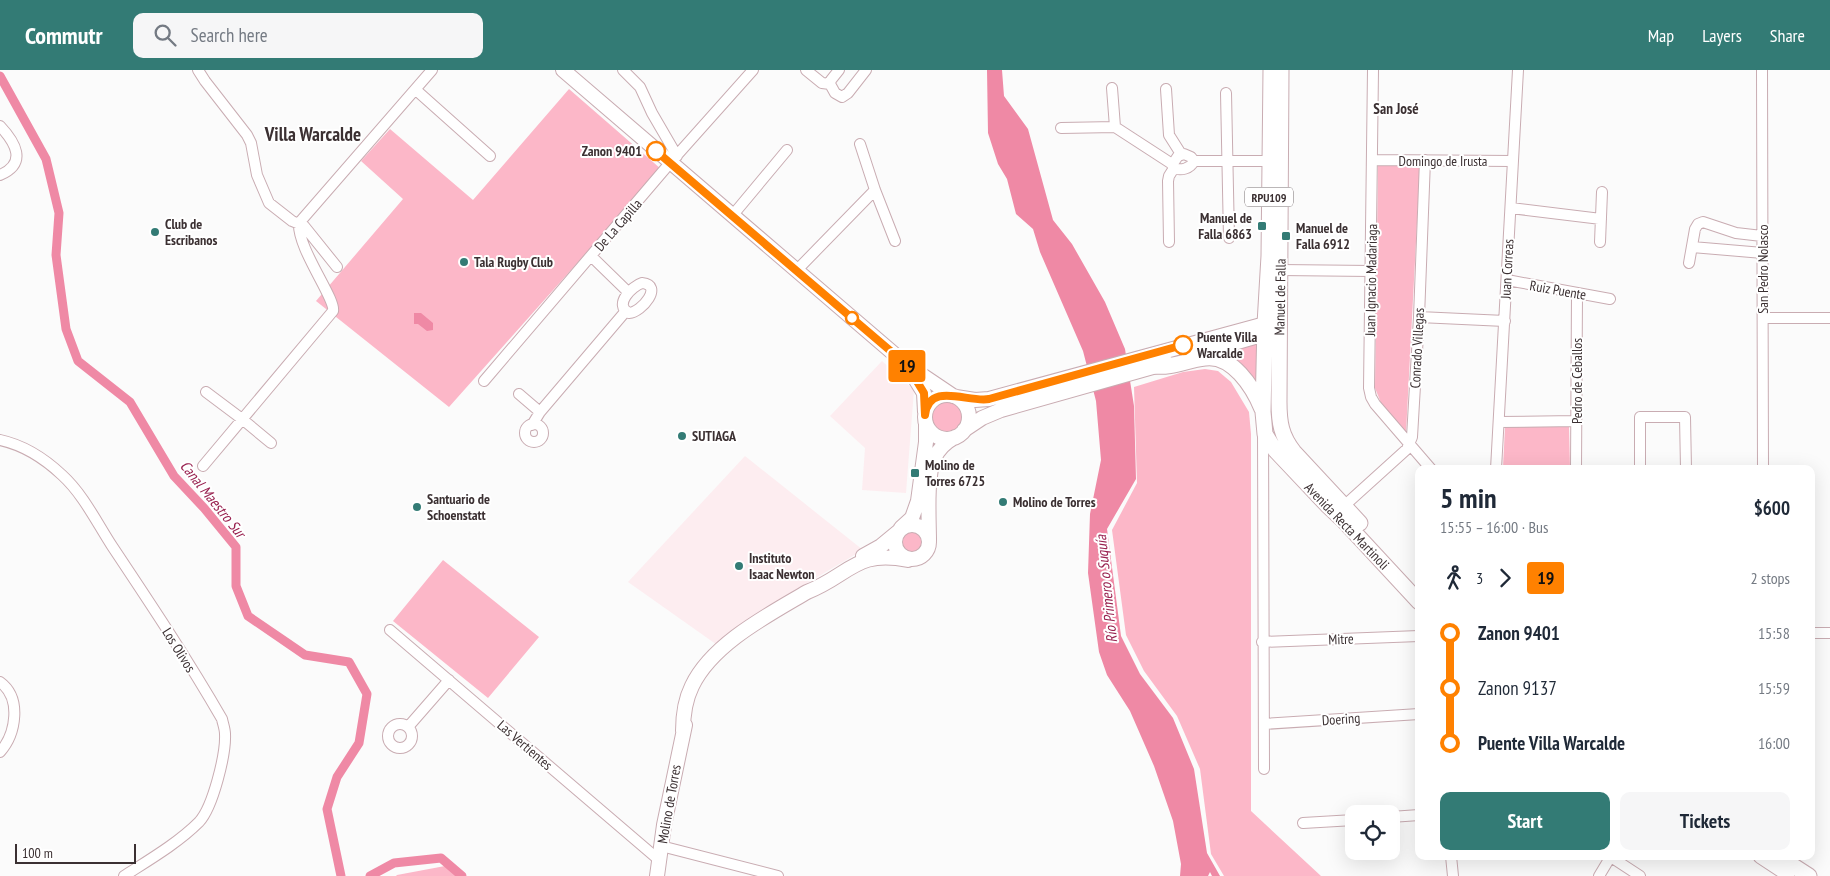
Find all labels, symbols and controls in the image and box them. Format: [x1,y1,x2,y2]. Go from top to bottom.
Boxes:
search box [133,13,483,58]
text: Commutr [25,20,103,51]
icon: search [151,21,179,49]
text: Search here [191,23,268,47]
text: Map [1648,24,1674,47]
text: Layers [1702,24,1742,47]
text: Share [1770,24,1805,47]
district label: San José [1373,99,1419,118]
district label: Villa Warcalde [264,122,361,146]
marker: Zanon 9401 [646,141,666,161]
place label: Zanon 9401 [582,142,642,160]
street label: Domingo de Irusta [1399,152,1487,170]
road number: RPU109 [1245,188,1293,206]
street label: De La Capilla [590,195,646,255]
place label: Manuel de Falla 6863 [1198,209,1252,243]
place label: Club de Escribanos [165,215,218,249]
place label: Manuel de Falla 6912 [1296,219,1350,253]
marker: Manuel de Falla 6863 [1256,220,1268,232]
street label: Juan Ignacio Madariaga [1361,224,1381,337]
street label: San Pedro Nolasco [1754,224,1772,314]
marker: Club de Escribanos [149,226,161,238]
marker: Manuel de Falla 6912 [1280,230,1292,242]
street label: Juan Correas [1496,238,1518,300]
place label: Tala Rugby Club [474,253,553,271]
marker: Tala Rugby Club [458,256,470,268]
street label: Manuel de Falla [1270,258,1290,336]
street label: Ruiz Puente [1528,276,1588,304]
street label: Conrado Villegas [1406,307,1428,389]
unlabelled marker [845,311,859,325]
place label: Puente Villa Warcalde [1196,328,1257,362]
marker: Puente Villa Warcalde [1173,335,1193,355]
street label: Pedro de Ceballos [1568,338,1586,424]
line badge: 19 [884,350,930,382]
text: 19 [898,354,916,377]
place label: SUTIAGA [692,427,737,445]
marker: SUTIAGA [676,430,688,442]
place label: Molino de Torres 6725 [925,456,985,490]
water label: Canal Maestro Sur [176,457,251,543]
marker: Molino de Torres 6725 [909,467,921,479]
street label: Avenida Recta Martinoli [1301,479,1393,573]
text: 5 min [1440,479,1497,516]
place label: Santuario de Schoenstatt [427,490,490,524]
place label: Molino de Torres [1013,493,1096,511]
marker: Molino de Torres [997,496,1009,508]
text: $600 [1754,496,1790,520]
marker: Santuario de Schoenstatt [411,501,423,513]
text: 15:55 – 16:00 · Bus [1440,517,1548,537]
water label: Río Primero o Suquía [1091,533,1121,644]
place label: Instituto Isaac Newton [749,549,815,583]
marker: Instituto Isaac Newton [733,560,745,572]
icon: walk [1440,564,1468,592]
icon: forward [1491,564,1519,592]
text: 19 [1537,566,1554,589]
text: 3 [1476,568,1483,588]
text: 2 stops [1750,568,1790,588]
text: Zanon 9401 [1478,621,1560,645]
text: 15:58 [1758,623,1790,643]
street label: Los Olivos [158,624,200,676]
street label: Mitre [1328,630,1354,648]
text: Zanon 9137 [1478,676,1557,700]
text: 15:59 [1758,678,1790,698]
street label: Doering [1321,709,1361,729]
street label: Las Vertientes [494,716,557,774]
text: Puente Villa Warcalde [1478,731,1625,755]
text: 16:00 [1758,733,1790,753]
street label: Molino de Torres [653,763,685,845]
button: Start [1440,792,1610,850]
button: Tickets [1620,792,1790,850]
map controls [1345,805,1400,860]
button: locate [1345,805,1400,860]
scale bar [15,841,136,864]
text: 100 m [22,844,53,862]

